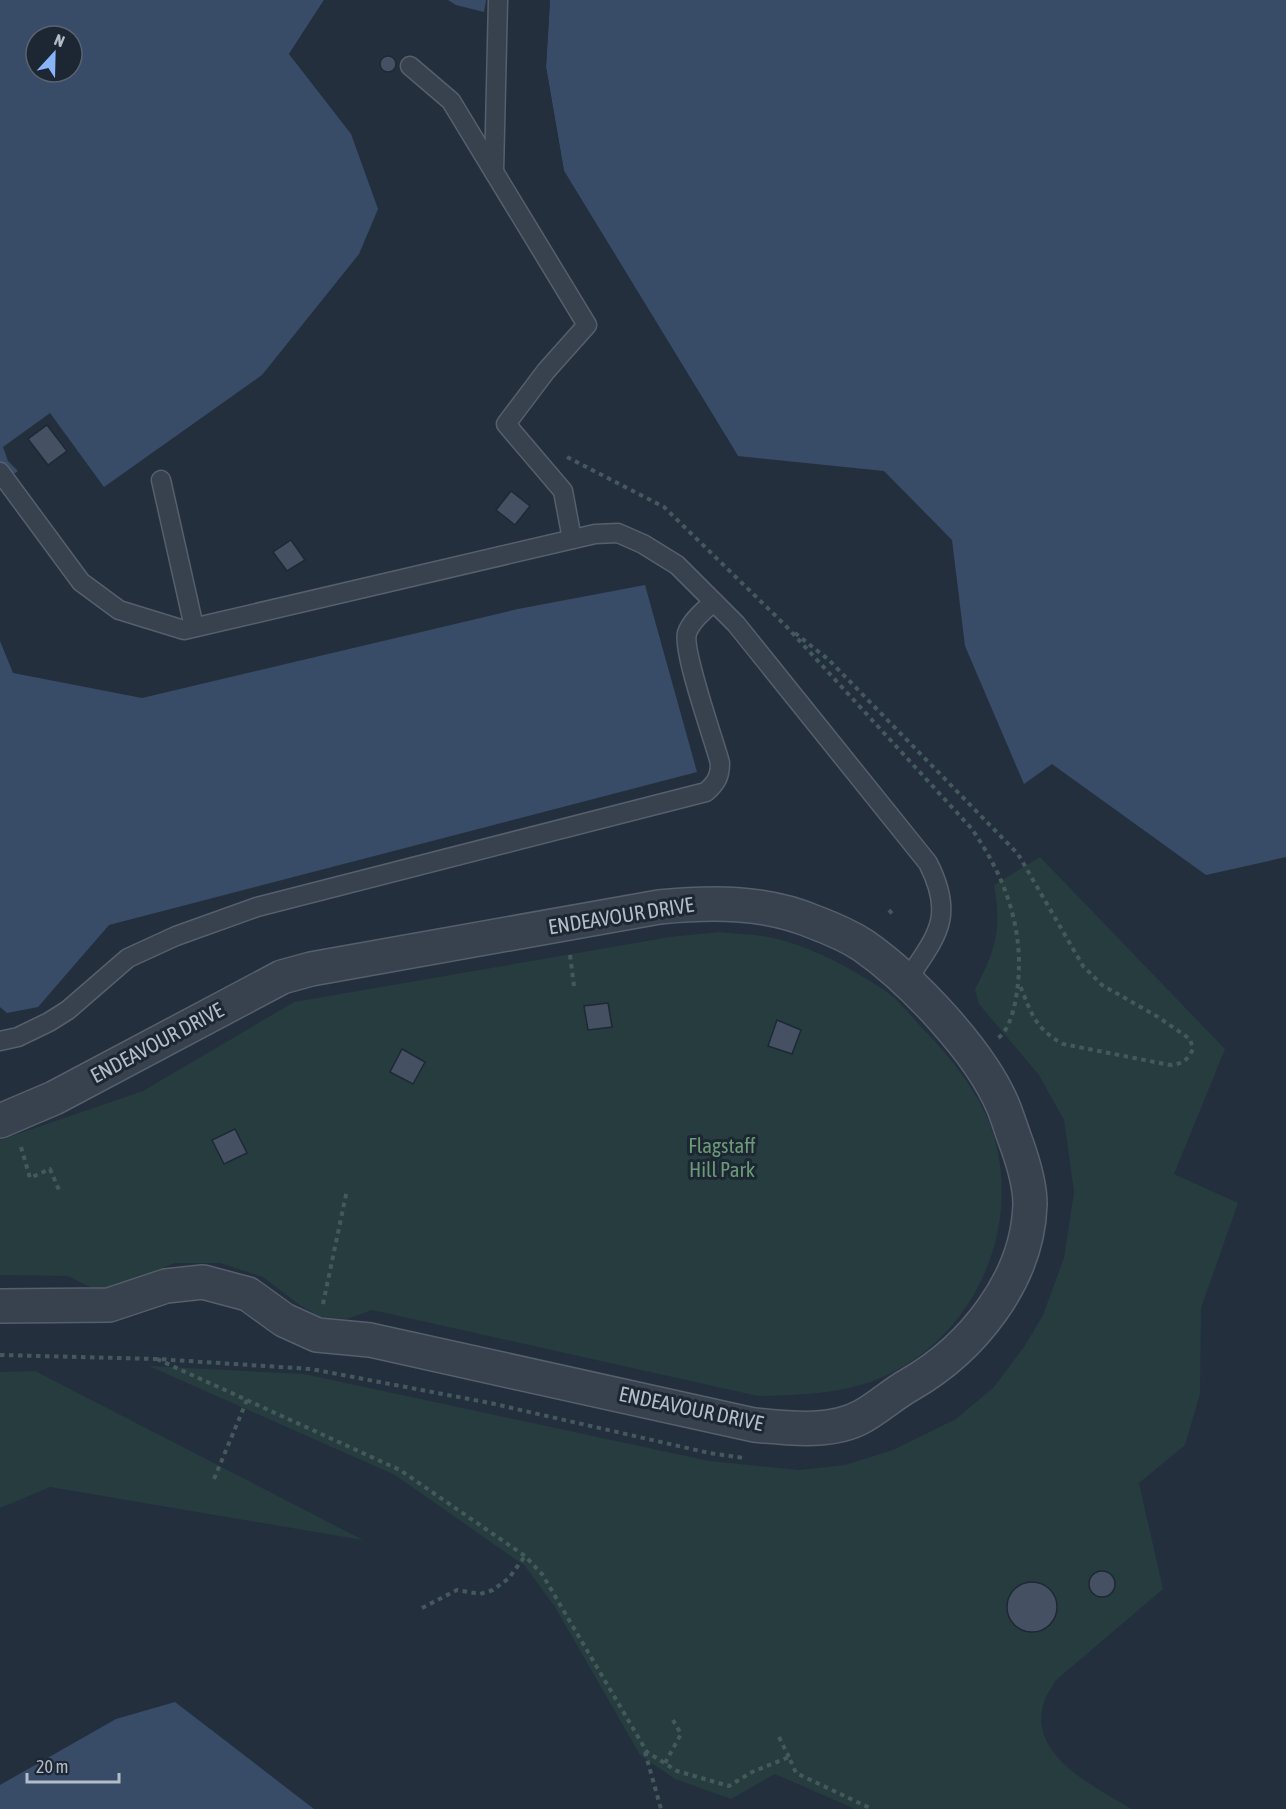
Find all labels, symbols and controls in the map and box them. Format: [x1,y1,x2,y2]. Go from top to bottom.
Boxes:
north arrow [24,24,84,84]
text: N [52,30,67,50]
street label: ENDEAVOUR DRIVE [546,892,695,938]
street label: ENDEAVOUR DRIVE [86,997,227,1087]
park label: Flagstaff Hill Park [688,1133,756,1181]
street label: ENDEAVOUR DRIVE [617,1381,766,1435]
scale bar [27,1746,118,1784]
text: 20 m [36,1756,68,1777]

